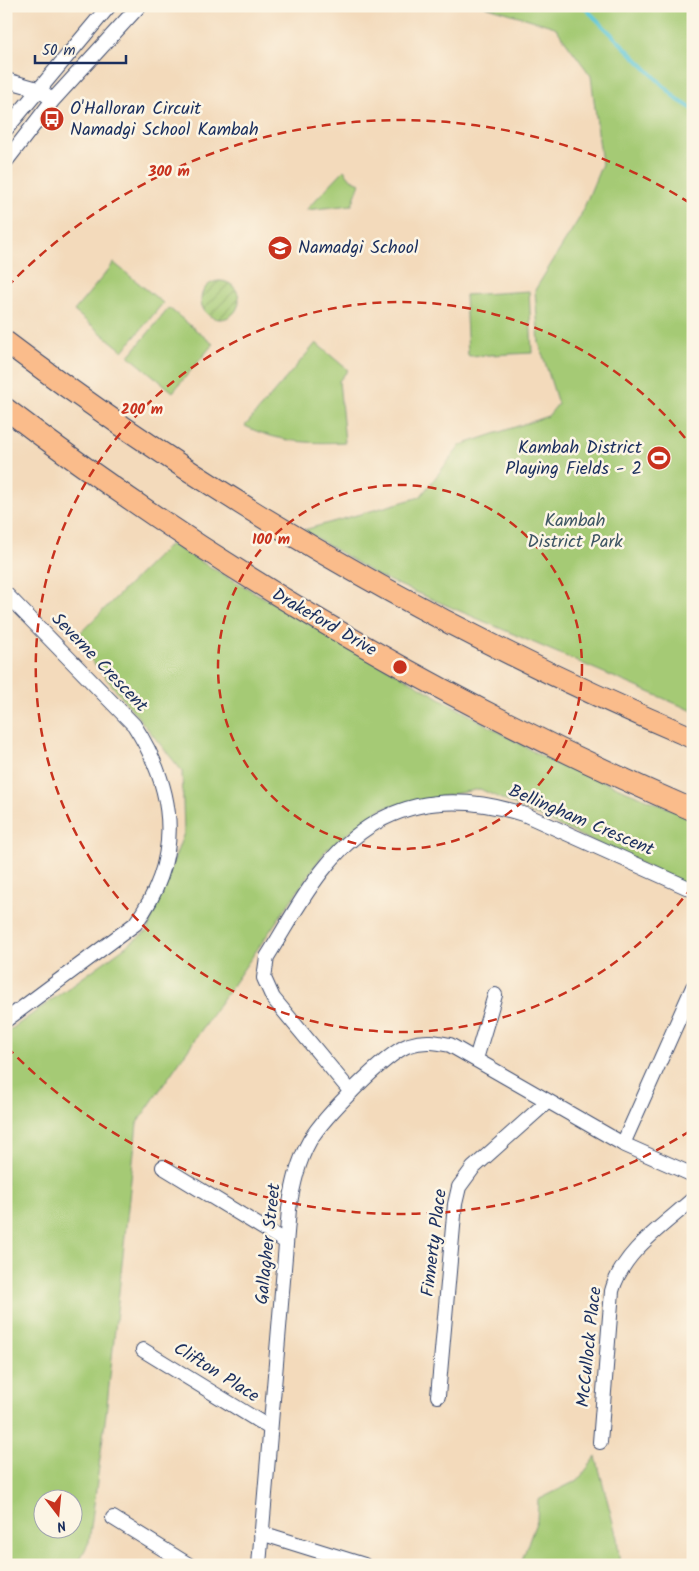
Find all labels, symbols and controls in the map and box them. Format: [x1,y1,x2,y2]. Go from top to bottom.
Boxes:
scale bar [35,32,126,64]
text: 50 m [42,39,76,63]
place label: O'Halloran Circuit Namadgi School Kambah [70,95,259,145]
bus stop icon: O'Halloran Circuit Namadgi School Kambah [39,106,65,132]
text: 300 m [147,160,190,184]
place label: Namadgi School [298,234,419,263]
school or university icon: Namadgi School [267,235,293,261]
text: 200 m [121,398,163,422]
place label: Kambah District Playing Fields - 2 [505,434,643,484]
sports icon: Kambah District Playing Fields - 2 [646,445,672,471]
park label: Kambah District Park [527,507,623,557]
text: 100 m [252,528,290,552]
street label: Drakeford Drive [266,581,382,665]
street label: Severne Crescent [44,606,155,720]
centre of rings [391,658,409,676]
street label: Bellingham Crescent [504,777,659,865]
street label: Gallagher Street [248,1181,290,1306]
street label: Finnerty Place [414,1187,456,1299]
street label: McCullock Place [569,1285,611,1409]
street label: Clifton Place [167,1335,265,1411]
north arrow [32,1488,82,1538]
text: N [54,1514,69,1537]

